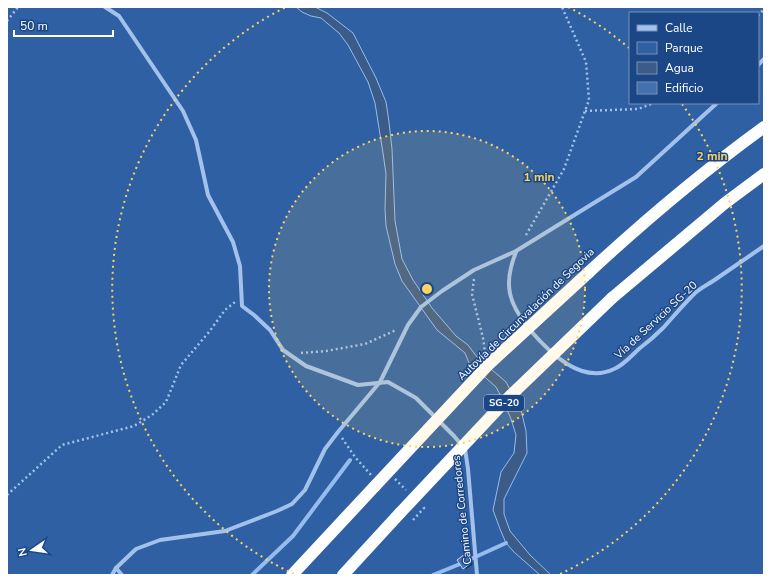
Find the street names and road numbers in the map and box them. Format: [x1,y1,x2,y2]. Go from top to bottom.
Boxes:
street label: Autovía de Circunvalación de Segovia [454,244,598,384]
street label: Vía de Servicio SG-20 [611,277,701,363]
road number: SG-20 [484,395,524,411]
street label: Camino de Corredores [449,455,475,565]

